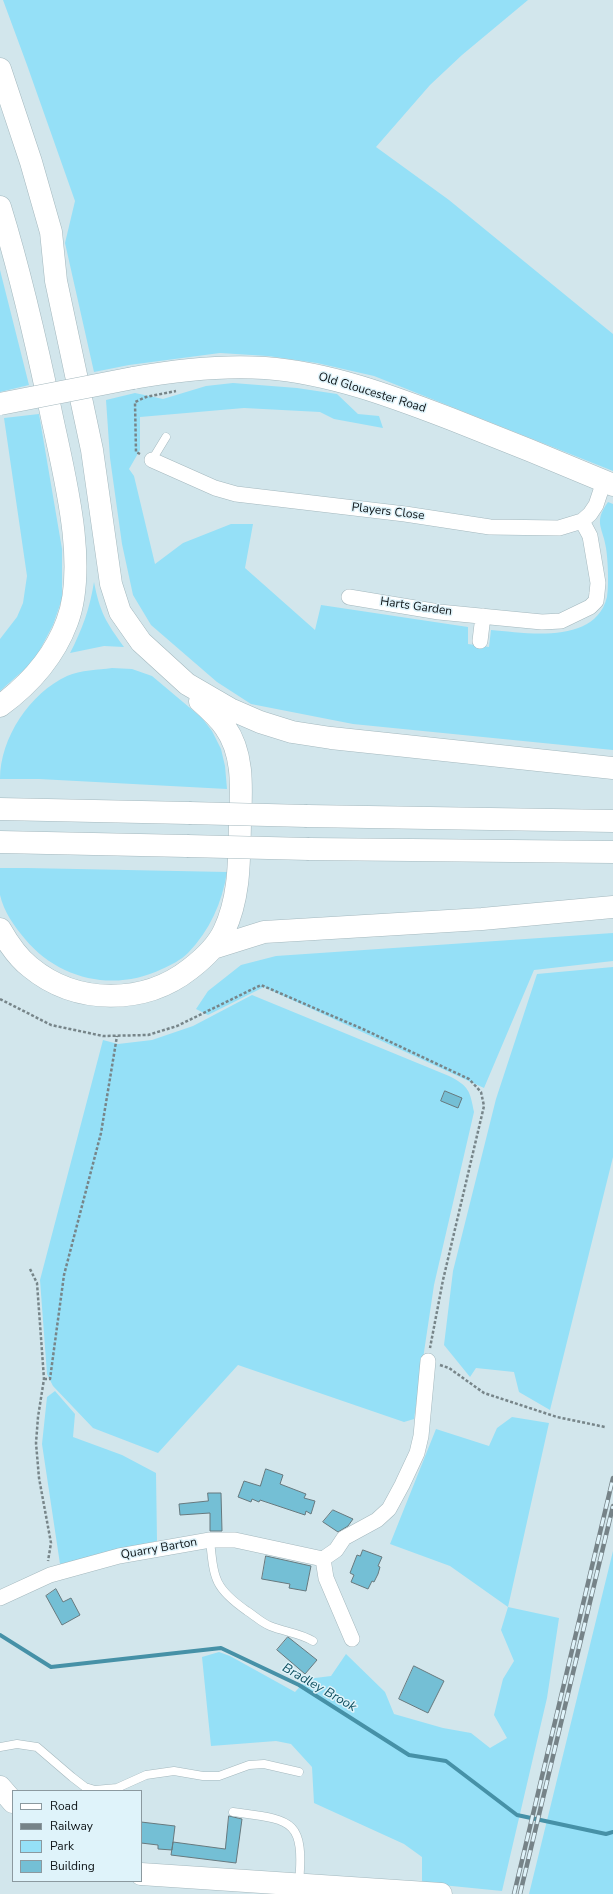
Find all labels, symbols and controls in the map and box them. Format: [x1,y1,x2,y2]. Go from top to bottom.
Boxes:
street label: Old Gloucester Road [316,370,428,416]
street label: Players Close [351,500,425,524]
street label: Harts Garden [379,595,453,619]
street label: Quarry Barton [120,1535,198,1563]
water label: Bradley Brook [279,1661,359,1715]
legend [12,1790,142,1882]
text: Road [50,1798,78,1814]
text: Railway [50,1818,93,1834]
text: Park [50,1838,74,1854]
text: Building [50,1858,95,1874]

